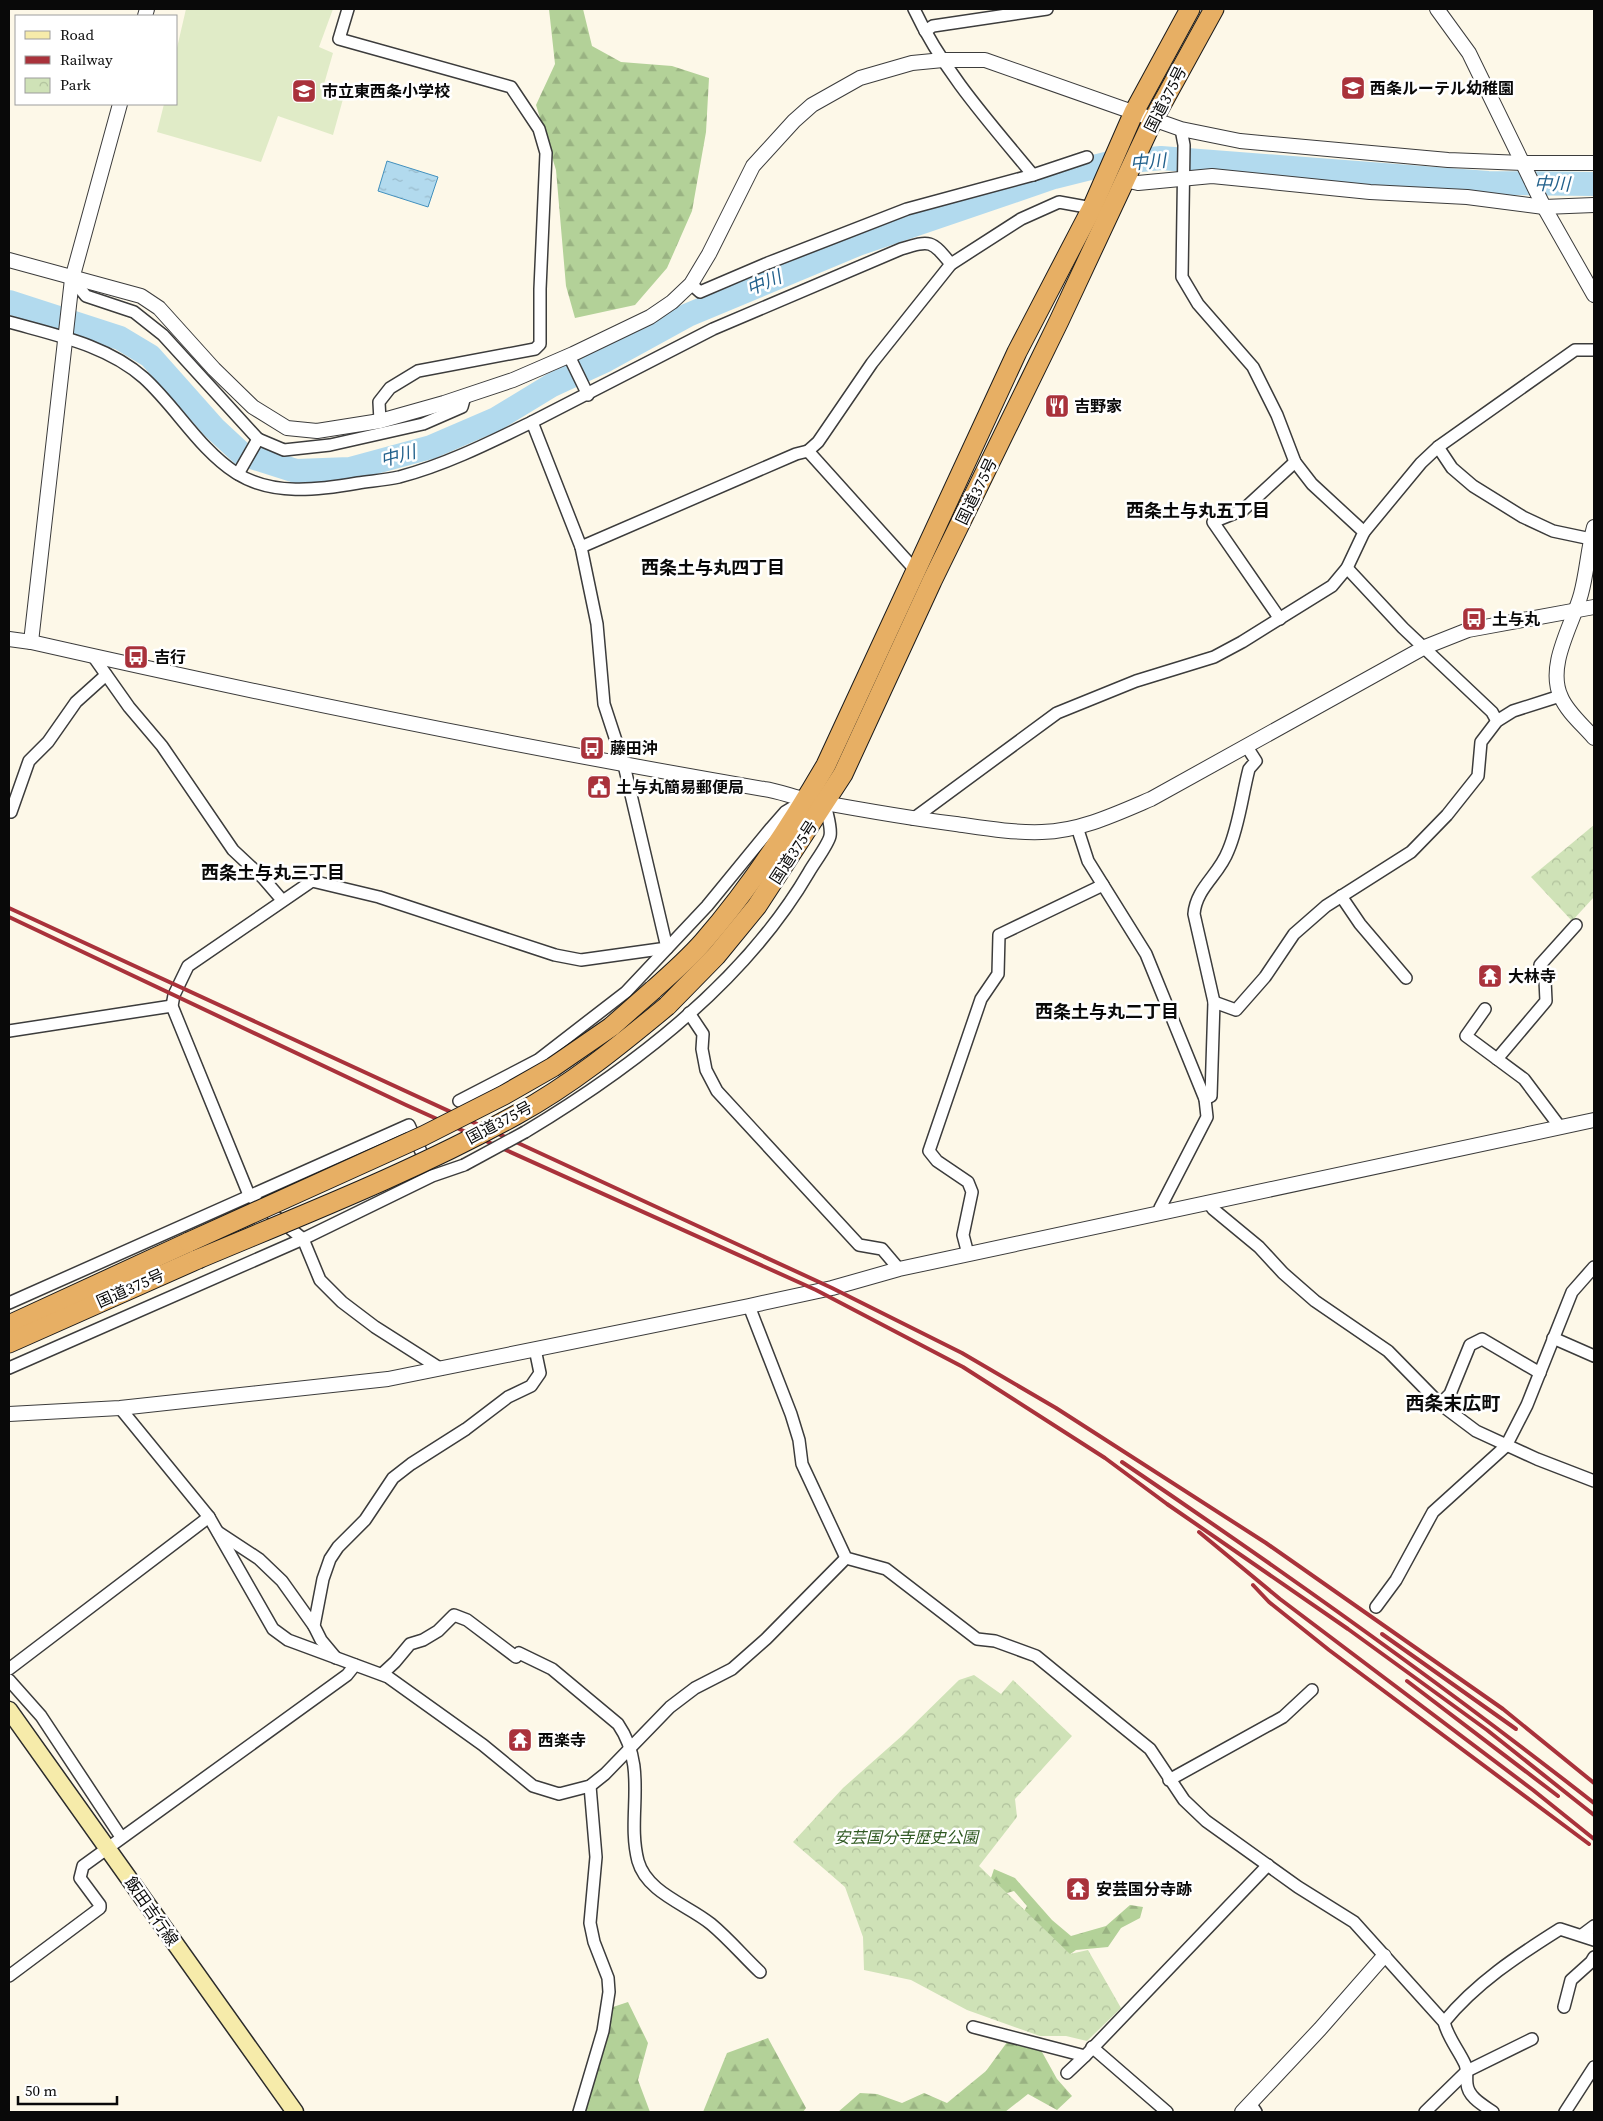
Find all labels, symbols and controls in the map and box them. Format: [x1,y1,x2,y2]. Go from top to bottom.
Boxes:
legend [15,15,178,105]
text: Road [60,24,94,45]
text: Railway [60,49,113,70]
street label: 国道375号 [1139,62,1191,136]
text: Park [60,74,92,95]
school or university icon: 西条ルーテル幼稚園 [1340,75,1366,101]
place label: 西条ルーテル幼稚園 [1370,77,1514,99]
school or university icon: 市立東西条小学校 [291,78,317,104]
place label: 市立東西条小学校 [322,80,450,102]
water label: 中川 [1129,147,1169,176]
water label: 中川 [1534,171,1572,196]
water label: 中川 [742,263,787,301]
restaurant icon: 吉野家 [1044,393,1070,419]
place label: 吉野家 [1074,395,1122,417]
water label: 中川 [377,438,420,472]
street label: 国道375号 [950,454,1002,528]
district label: 西条土与丸五丁目 [1126,498,1270,523]
district label: 西条土与丸四丁目 [641,555,785,580]
bus stop icon: 土与丸 [1461,606,1487,632]
place label: 土与丸 [1492,608,1540,630]
bus stop icon: 吉行 [123,644,149,670]
place label: 吉行 [154,646,186,668]
bus stop icon: 藤田沖 [579,735,605,761]
place label: 藤田沖 [610,737,658,759]
public building icon: 土与丸簡易郵便局 [586,774,612,800]
place label: 土与丸簡易郵便局 [616,776,744,798]
street label: 国道375号 [764,816,822,888]
district label: 西条土与丸三丁目 [201,860,345,885]
temple icon: 大林寺 [1477,963,1503,989]
place label: 大林寺 [1508,965,1556,987]
district label: 西条土与丸二丁目 [1035,999,1179,1024]
street label: 国道375号 [462,1095,536,1149]
street label: 国道375号 [93,1263,167,1313]
district label: 西条末広町 [1405,1390,1501,1416]
temple icon: 西楽寺 [507,1727,533,1753]
place label: 西楽寺 [538,1729,586,1751]
park label: 安芸国分寺歴史公園 [834,1826,980,1848]
street label: 飯田吉行線 [120,1872,184,1950]
temple icon: 安芸国分寺跡 [1065,1876,1091,1902]
place label: 安芸国分寺跡 [1096,1878,1192,1900]
scale bar [18,2074,116,2106]
text: 50 m [25,2080,57,2101]

